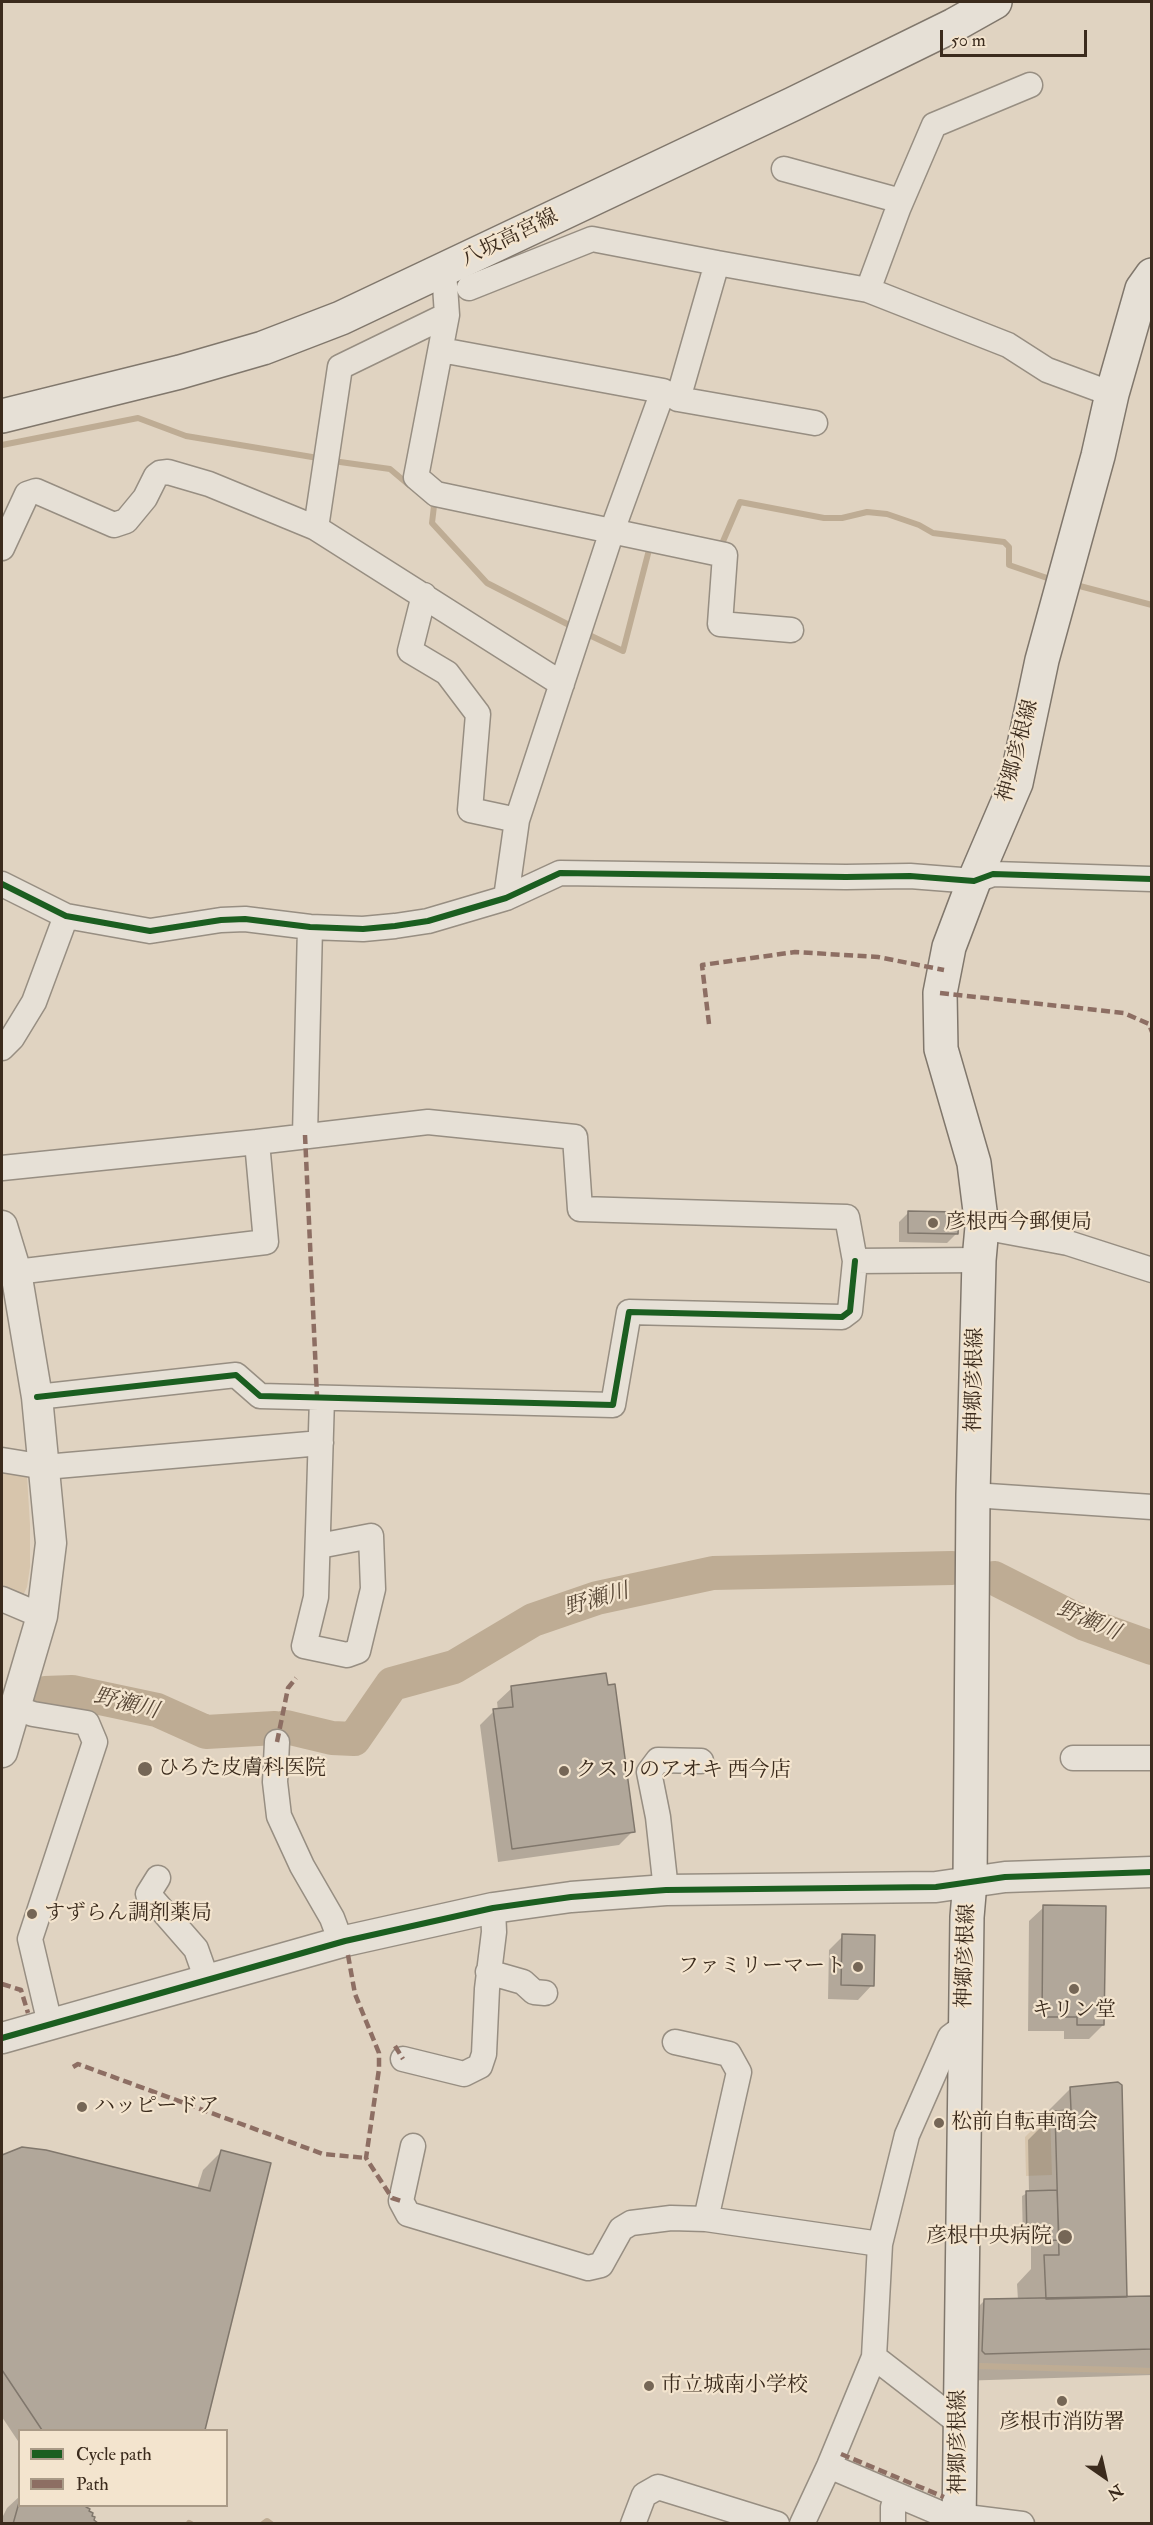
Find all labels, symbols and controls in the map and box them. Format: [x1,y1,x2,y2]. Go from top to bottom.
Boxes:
scale bar [943,18,1090,56]
text: 50 m [951,29,986,52]
street label: 八坂高宮線 [457,205,563,273]
street label: 神郷彦根線 [993,697,1045,805]
place label: 彦根西今郵便局 [945,1210,1092,1236]
marker: 彦根西今郵便局 [926,1216,940,1230]
street label: 神郷彦根線 [962,1327,990,1433]
water label: 野瀬川 [562,1579,632,1623]
water label: 野瀬川 [1052,1597,1124,1647]
water label: 野瀬川 [91,1684,161,1726]
place label: ひろた皮膚科医院 [158,1756,326,1782]
place label: クスリのアオキ 西今店 [576,1758,790,1784]
marker: ひろた皮膚科医院 [136,1760,154,1778]
marker: クスリのアオキ 西今店 [557,1764,571,1778]
place label: すずらん調剤薬局 [44,1901,212,1927]
street label: 神郷彦根線 [953,1903,981,2009]
marker: すずらん調剤薬局 [25,1907,39,1921]
place label: ファミリーマート [678,1954,846,1980]
marker: ファミリーマート [851,1960,865,1974]
marker: キリン堂 [1067,1982,1081,1996]
place label: キリン堂 [1032,1998,1116,2024]
place label: ハッピードア [94,2094,219,2120]
marker: ハッピードア [75,2100,89,2114]
place label: 松前自転車商会 [951,2110,1098,2136]
marker: 松前自転車商会 [932,2116,946,2130]
place label: 彦根中央病院 [926,2224,1052,2250]
marker: 彦根中央病院 [1056,2228,1074,2246]
place label: 市立城南小学校 [661,2373,808,2399]
marker: 市立城南小学校 [642,2379,656,2393]
street label: 神郷彦根線 [946,2390,972,2494]
marker: 彦根市消防署 [1055,2394,1069,2408]
place label: 彦根市消防署 [999,2410,1125,2436]
legend [18,2429,228,2507]
text: Cycle path [76,2443,152,2466]
north arrow [1075,2447,1135,2507]
text: Path [76,2473,109,2496]
text: N [1104,2480,1127,2504]

